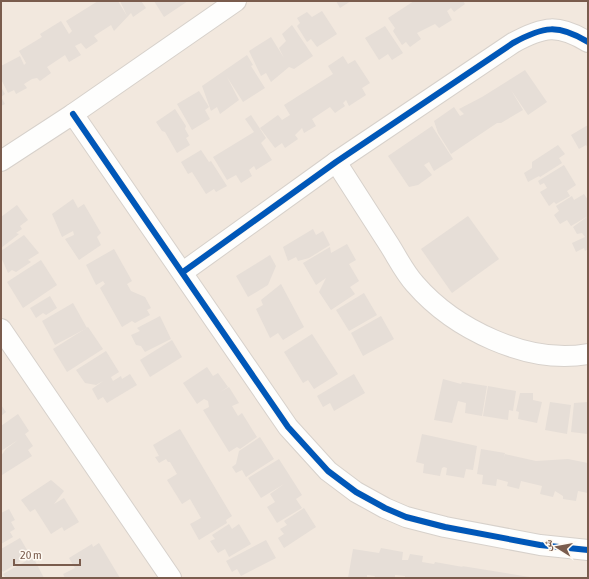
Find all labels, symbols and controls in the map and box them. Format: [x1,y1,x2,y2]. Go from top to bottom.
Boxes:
north arrow [537,527,577,567]
text: ش [540,538,556,552]
scale bar [14,541,80,567]
text: 20 m [20,548,42,562]

